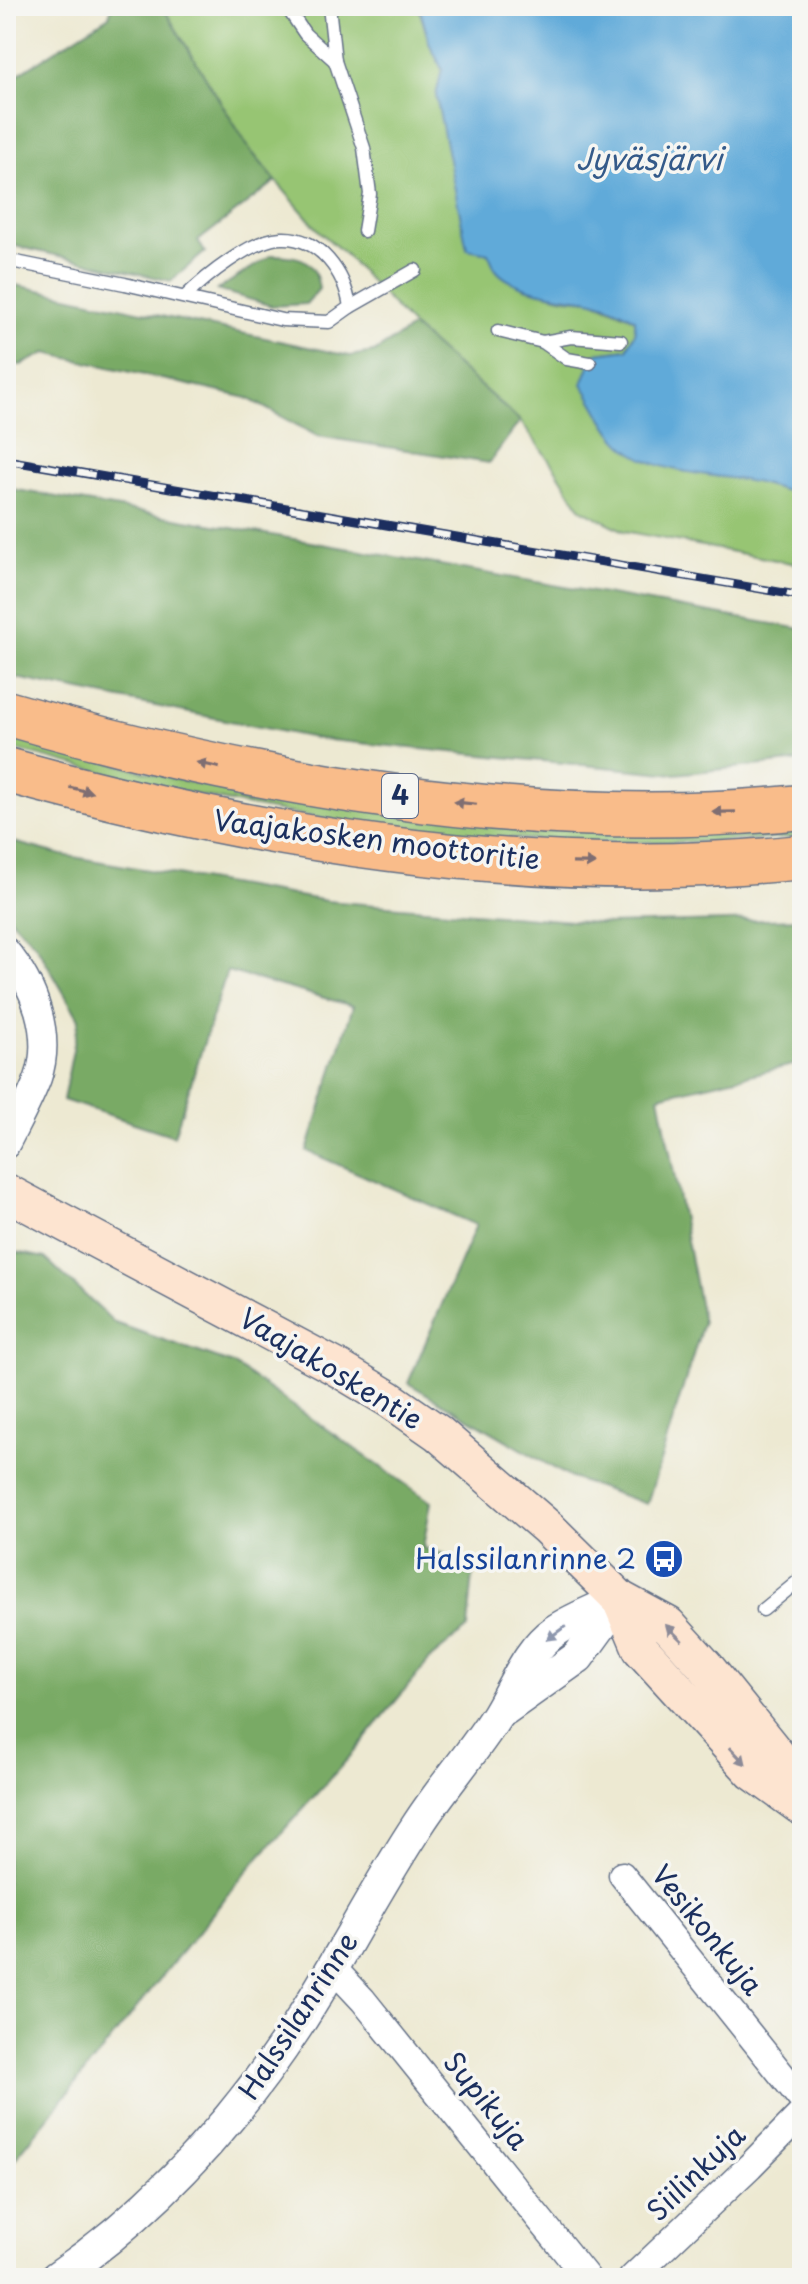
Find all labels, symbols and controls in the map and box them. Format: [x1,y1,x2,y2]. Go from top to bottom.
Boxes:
water label: Jyväsjärvi [576,135,727,180]
one-way arrow [195,758,220,771]
road number: 4 [382,774,418,818]
one-way arrow [69,784,94,797]
street label: Vaajakosken moottoritie [212,797,542,880]
one-way arrow [452,797,477,810]
one-way arrow [711,806,736,818]
one-way arrow [572,857,597,869]
street label: Vaajakoskentie [232,1296,431,1439]
place label: Halssilanrinne 2 [415,1536,636,1579]
bus stop icon: Halssilanrinne 2 [643,1538,685,1580]
one-way arrow [665,1624,684,1643]
one-way arrow [545,1625,567,1641]
one-way arrow [729,1746,747,1765]
street label: Vesikonkuja [642,1854,775,2004]
street label: Halssilanrinne [226,1923,367,2108]
street label: Supikuja [434,2042,541,2159]
street label: Siilinkuja [636,2113,755,2230]

